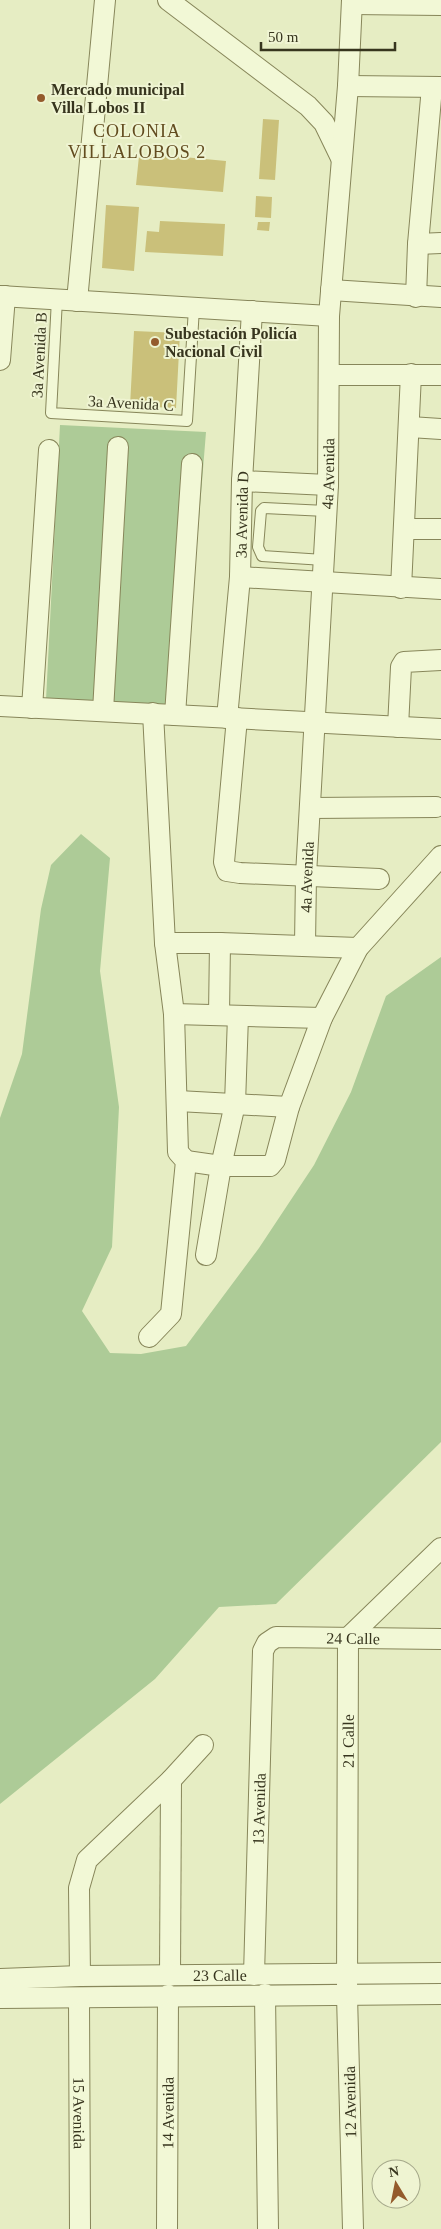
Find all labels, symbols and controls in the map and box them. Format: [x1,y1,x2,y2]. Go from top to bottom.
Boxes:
scale bar [261,20,395,52]
text: 50 m [268,29,299,45]
place label: Mercado municipal Villa Lobos II [51,81,185,116]
marker: Mercado municipal Villa Lobos II [35,92,47,104]
district label: COLONIA VILLALOBOS 2 [68,121,206,162]
street label: 3a Avenida B [28,312,50,398]
place label: Subestación Policía Nacional Civil [165,325,297,360]
marker: Subestación Policía Nacional Civil [149,336,161,348]
street label: 3a Avenida C [88,392,174,414]
street label: 4a Avenida [318,438,337,510]
street label: 3a Avenida D [232,471,251,558]
street label: 4a Avenida [297,841,316,913]
street label: 24 Calle [326,1629,380,1647]
street label: 21 Calle [339,1714,356,1768]
street label: 13 Avenida [249,1773,268,1845]
street label: 23 Calle [193,1966,247,1984]
street label: 12 Avenida [341,2066,359,2138]
street label: 15 Avenida [71,2077,88,2149]
street label: 14 Avenida [159,2077,176,2149]
north arrow [371,2159,421,2209]
text: N [388,2163,400,2180]

